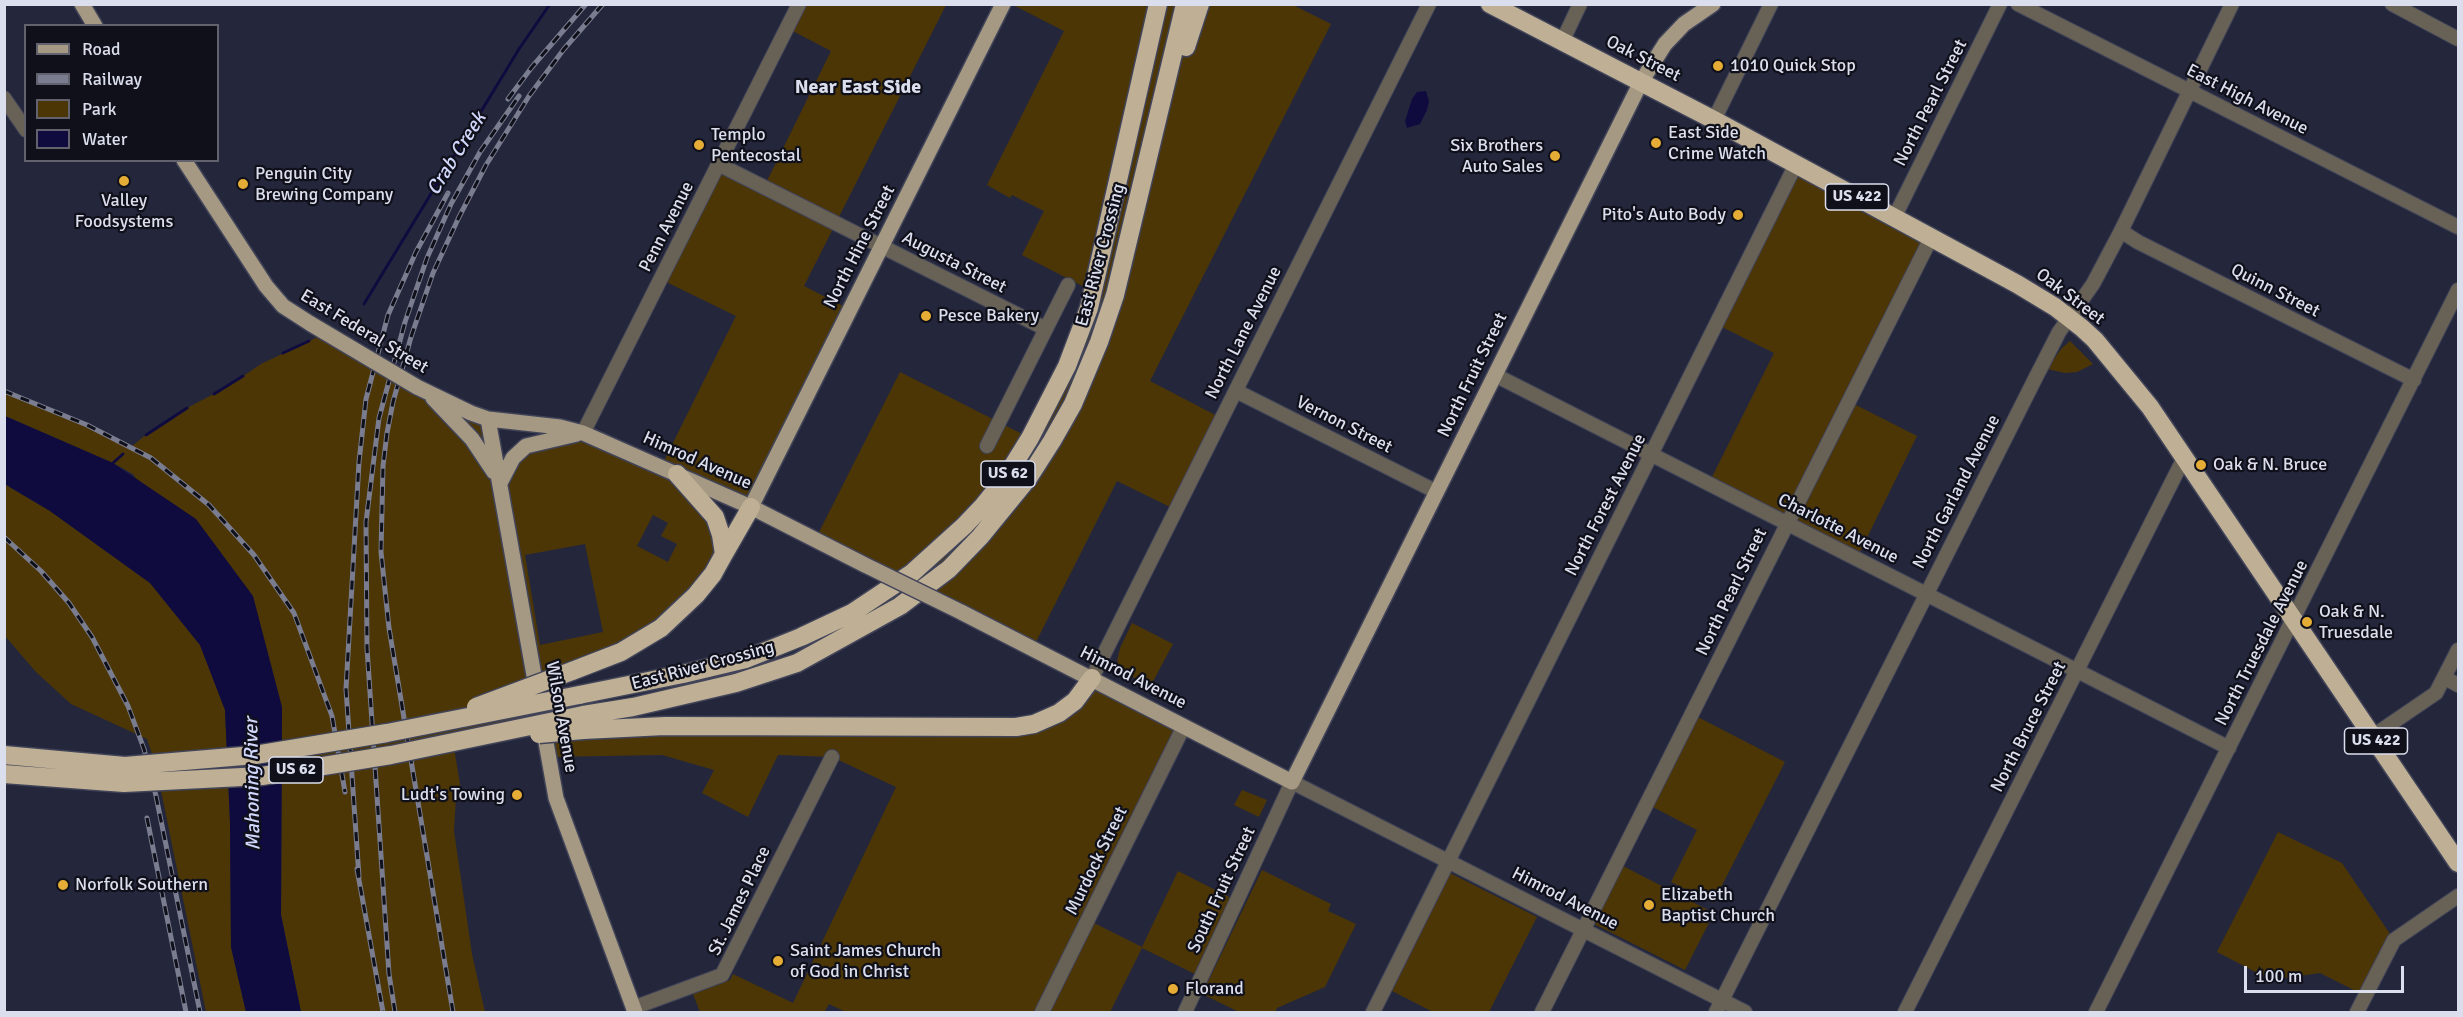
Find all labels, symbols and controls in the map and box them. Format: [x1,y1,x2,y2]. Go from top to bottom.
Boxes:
legend [24,24,219,162]
street label: Oak Street [1602,31,1684,87]
street label: North Pearl Street [1890,36,1972,170]
text: Road [82,38,121,60]
place label: 1010 Quick Stop [1730,55,1856,77]
marker: 1010 Quick Stop [1711,59,1725,73]
street label: East High Avenue [2182,60,2312,140]
text: Railway [82,68,142,90]
district label: Near East Side [795,76,921,100]
text: Park [82,98,117,120]
water label: Crab Creek [422,108,492,200]
place label: East Side Crime Watch [1668,122,1766,164]
place label: Templo Pentecostal [711,124,801,166]
text: Water [82,128,127,150]
place label: Six Brothers Auto Sales [1450,135,1543,178]
marker: East Side Crime Watch [1649,136,1663,150]
marker: Templo Pentecostal [692,138,706,152]
marker: Six Brothers Auto Sales [1548,149,1562,163]
place label: Penguin City Brewing Company [255,163,393,206]
marker: Valley Foodsystems [117,174,131,188]
marker: Penguin City Brewing Company [236,177,250,191]
street label: Penn Avenue [635,178,699,276]
street label: East River Crossing [1072,181,1130,329]
street label: North Hine Street [820,182,900,312]
road number: US 422 [1826,184,1888,210]
place label: Valley Foodsystems [75,190,173,232]
place label: Pito's Auto Body [1602,204,1726,226]
marker: Pito's Auto Body [1731,208,1745,222]
street label: Augusta Street [898,227,1010,299]
street label: Quinn Street [2227,259,2323,323]
street label: North Lane Avenue [1201,263,1287,403]
street label: Oak Street [2031,264,2109,330]
street label: East Federal Street [296,285,432,379]
place label: Pesce Bakery [938,305,1039,327]
marker: Pesce Bakery [919,309,933,323]
street label: North Fruit Street [1433,309,1513,441]
street label: Vernon Street [1292,392,1396,458]
street label: North Garland Avenue [1909,411,2005,573]
street label: Himrod Avenue [639,427,755,495]
street label: North Forest Avenue [1561,430,1651,580]
place label: Oak & N. Bruce [2213,454,2327,476]
marker: Oak & N. Bruce [2194,458,2208,472]
road number: US 62 [981,461,1035,487]
street label: Charlotte Avenue [1774,489,1902,569]
street label: North Pearl Street [1692,525,1772,659]
street label: North Truesdale Avenue [2211,557,2313,729]
place label: Oak & N. Truesdale [2319,601,2393,644]
marker: Oak & N. Truesdale [2300,615,2314,629]
street label: East River Crossing [629,637,777,695]
street label: Himrod Avenue [1076,642,1190,714]
street label: North Bruce Street [1987,658,2071,796]
street label: Wilson Avenue [541,660,581,774]
water label: Mahoning River [240,717,266,851]
road number: US 422 [2344,728,2408,754]
road number: US 62 [269,757,323,783]
place label: Ludt's Towing [401,784,505,806]
marker: Ludt's Towing [510,788,524,802]
street label: Murdock Street [1061,803,1133,919]
street label: South Fruit Street [1183,824,1261,956]
street label: St. James Place [704,843,776,959]
street label: Himrod Avenue [1508,863,1622,935]
place label: Norfolk Southern [75,874,208,896]
marker: Norfolk Southern [56,878,70,892]
place label: Elizabeth Baptist Church [1661,884,1775,926]
marker: Elizabeth Baptist Church [1642,898,1656,912]
place label: Saint James Church of God in Christ [790,940,941,982]
marker: Saint James Church of God in Christ [771,954,785,968]
scale bar [2247,954,2408,992]
text: 100 m [2255,965,2302,987]
place label: Florand [1185,978,1244,1000]
marker: Florand [1166,982,1180,996]

